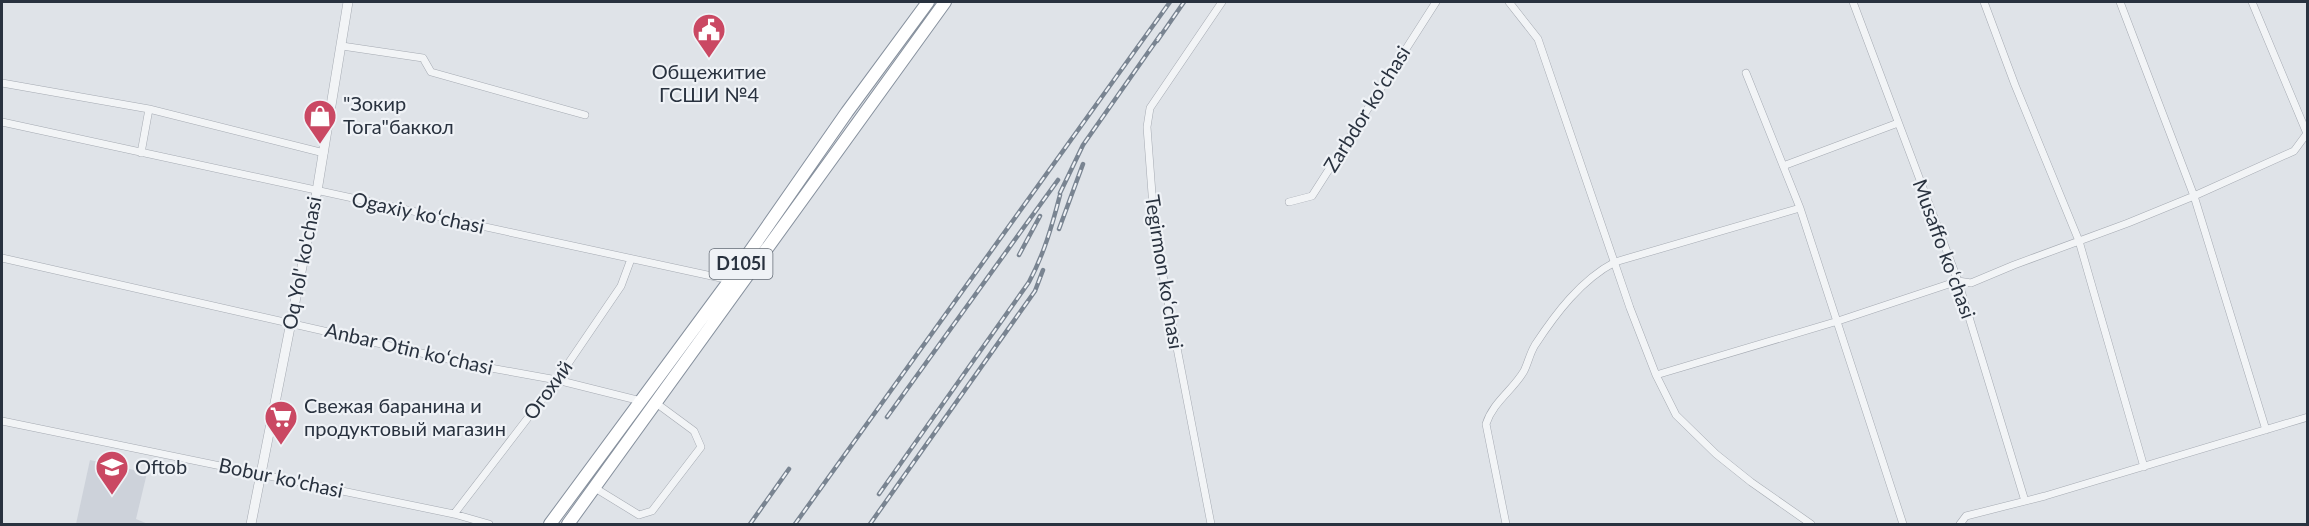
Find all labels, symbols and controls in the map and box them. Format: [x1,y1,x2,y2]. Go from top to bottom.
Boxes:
public building icon: Общежитие ГСШИ №4 [691,12,727,59]
street label: Zarbdor koʻchasi [1318,41,1415,176]
place label: Общежитие ГСШИ №4 [652,59,766,106]
place label: "Зокир Тога"баккол [343,91,454,138]
shop icon: "Зокир Тога"баккол [302,98,338,145]
street label: Musaffo koʻchasi [1909,176,1981,322]
street label: Ogaxiy koʻchasi [350,186,487,238]
street label: Tegirmon koʻchasi [1141,193,1189,351]
street label: Oq Yol' ko'chasi [276,194,326,331]
road number: D105l [710,249,772,279]
street label: Anbar Otin koʻchasi [323,317,496,379]
street label: Огохий [518,355,577,424]
place label: Свежая баранина и продуктовый магазин [304,393,506,440]
supermarket icon: Свежая баранина и продуктовый магазин [263,399,299,446]
school or university icon: Oftob [94,449,130,496]
street label: Bobur ko'chasi [217,452,346,502]
place label: Oftob [135,454,187,478]

